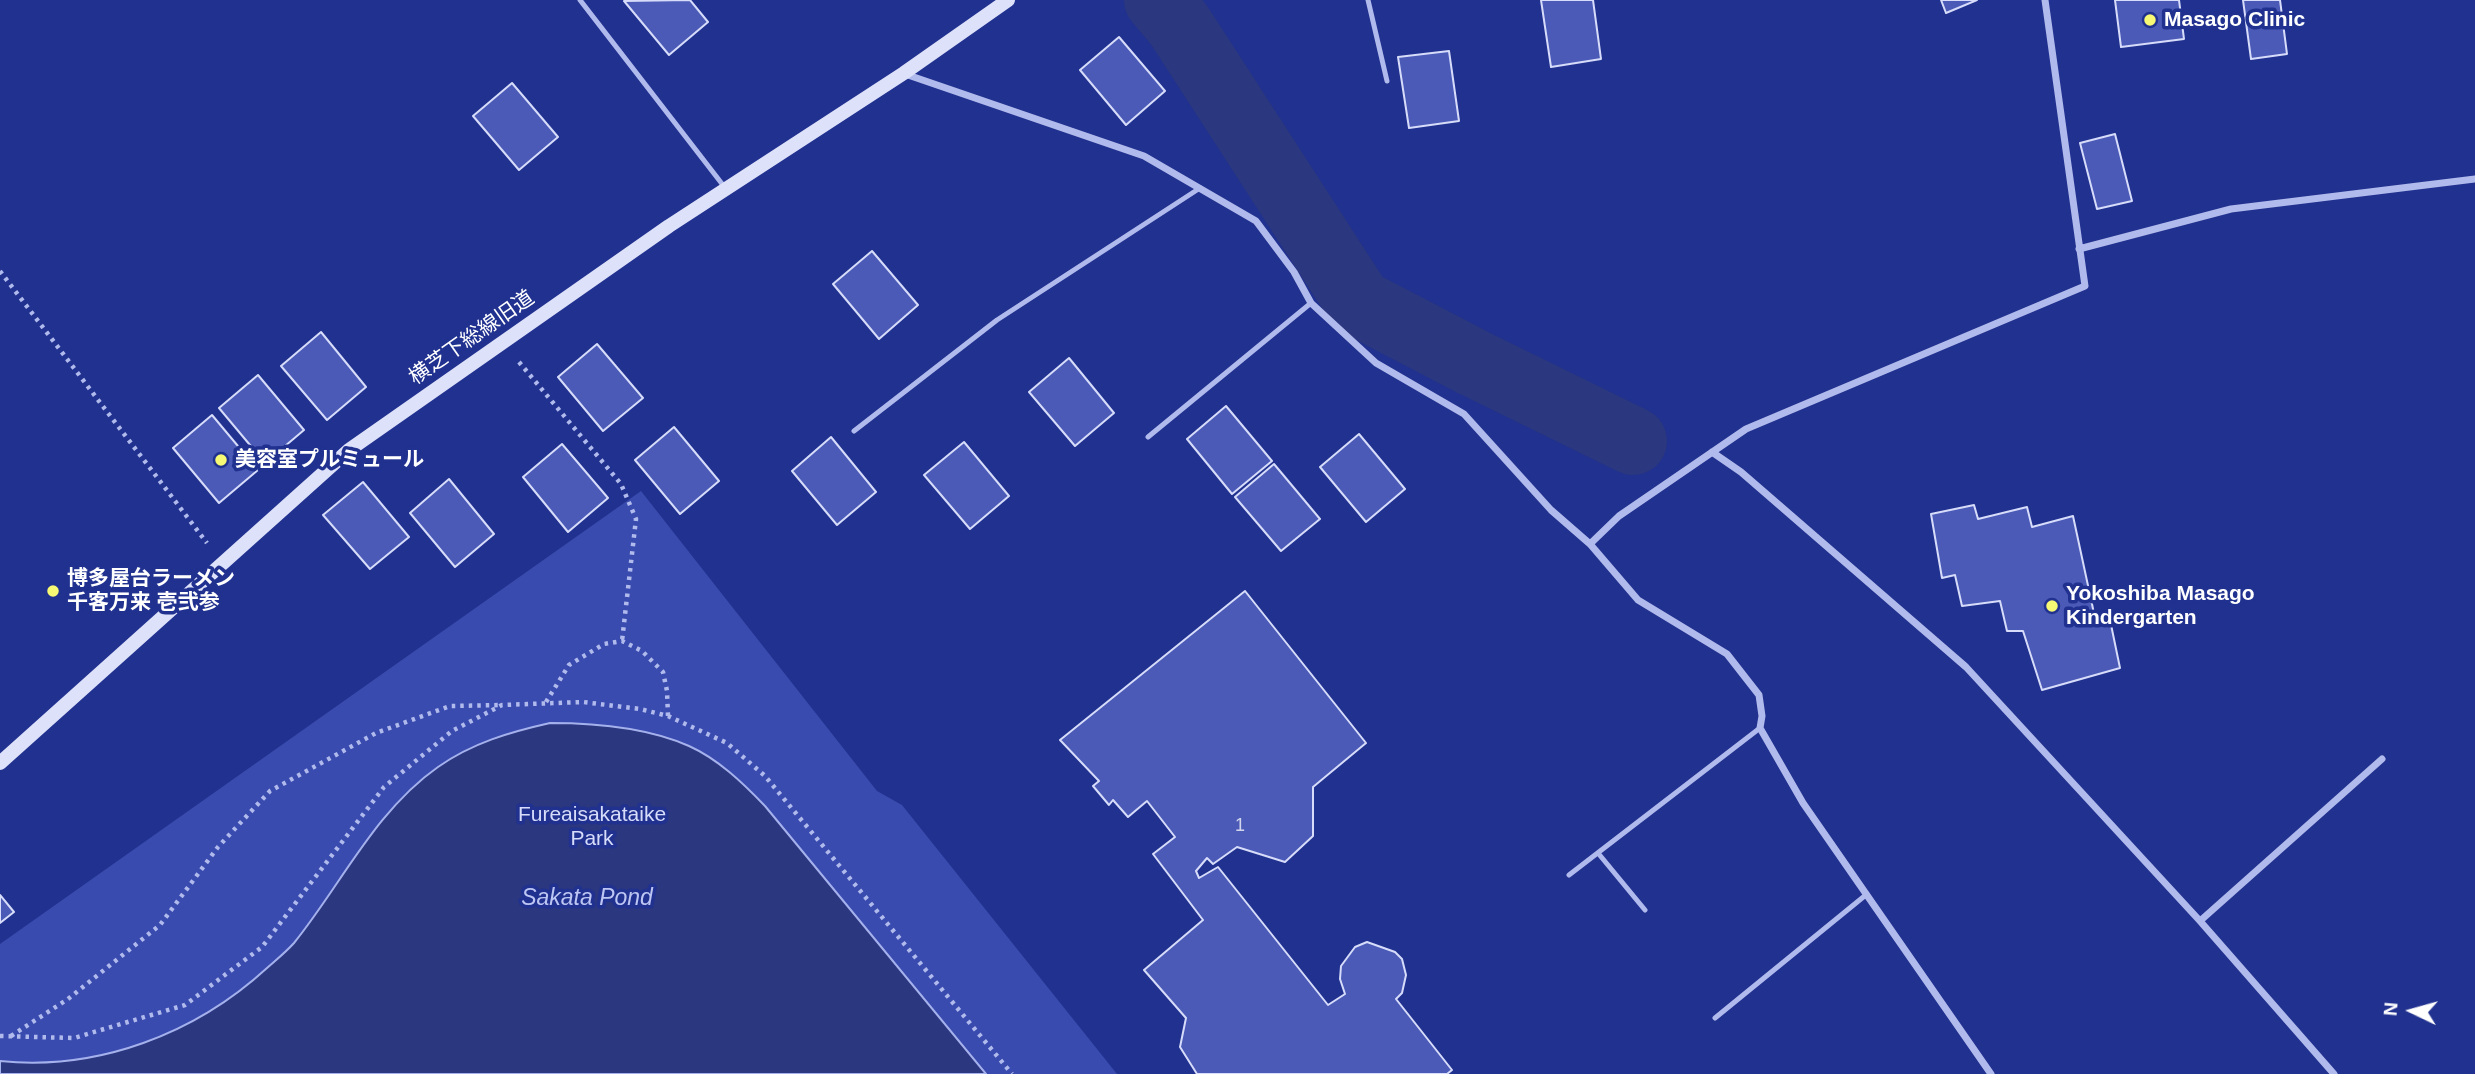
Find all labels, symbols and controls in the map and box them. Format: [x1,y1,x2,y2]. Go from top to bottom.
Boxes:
place label: Masago Clinic [2164,7,2305,33]
marker: Masago Clinic [2142,12,2158,28]
street label: 横芝下総線旧道 [405,286,539,390]
place label: 美容室プルミュール [235,447,424,473]
marker: 美容室プルミュール [213,452,229,468]
place label: 博多屋台ラーメン 千客万来 壱弐参 [67,566,235,616]
place label: Yokoshiba Masago Kindergarten [2066,581,2255,631]
marker: 博多屋台ラーメン 千客万来 壱弐参 [45,583,61,599]
marker: Yokoshiba Masago Kindergarten [2044,598,2060,614]
park label: Fureaisakataike Park [518,802,666,852]
house number: 1 [1235,815,1245,837]
water label: Sakata Pond [521,885,653,913]
north arrow [2377,976,2447,1046]
text: N [2380,1001,2402,1017]

